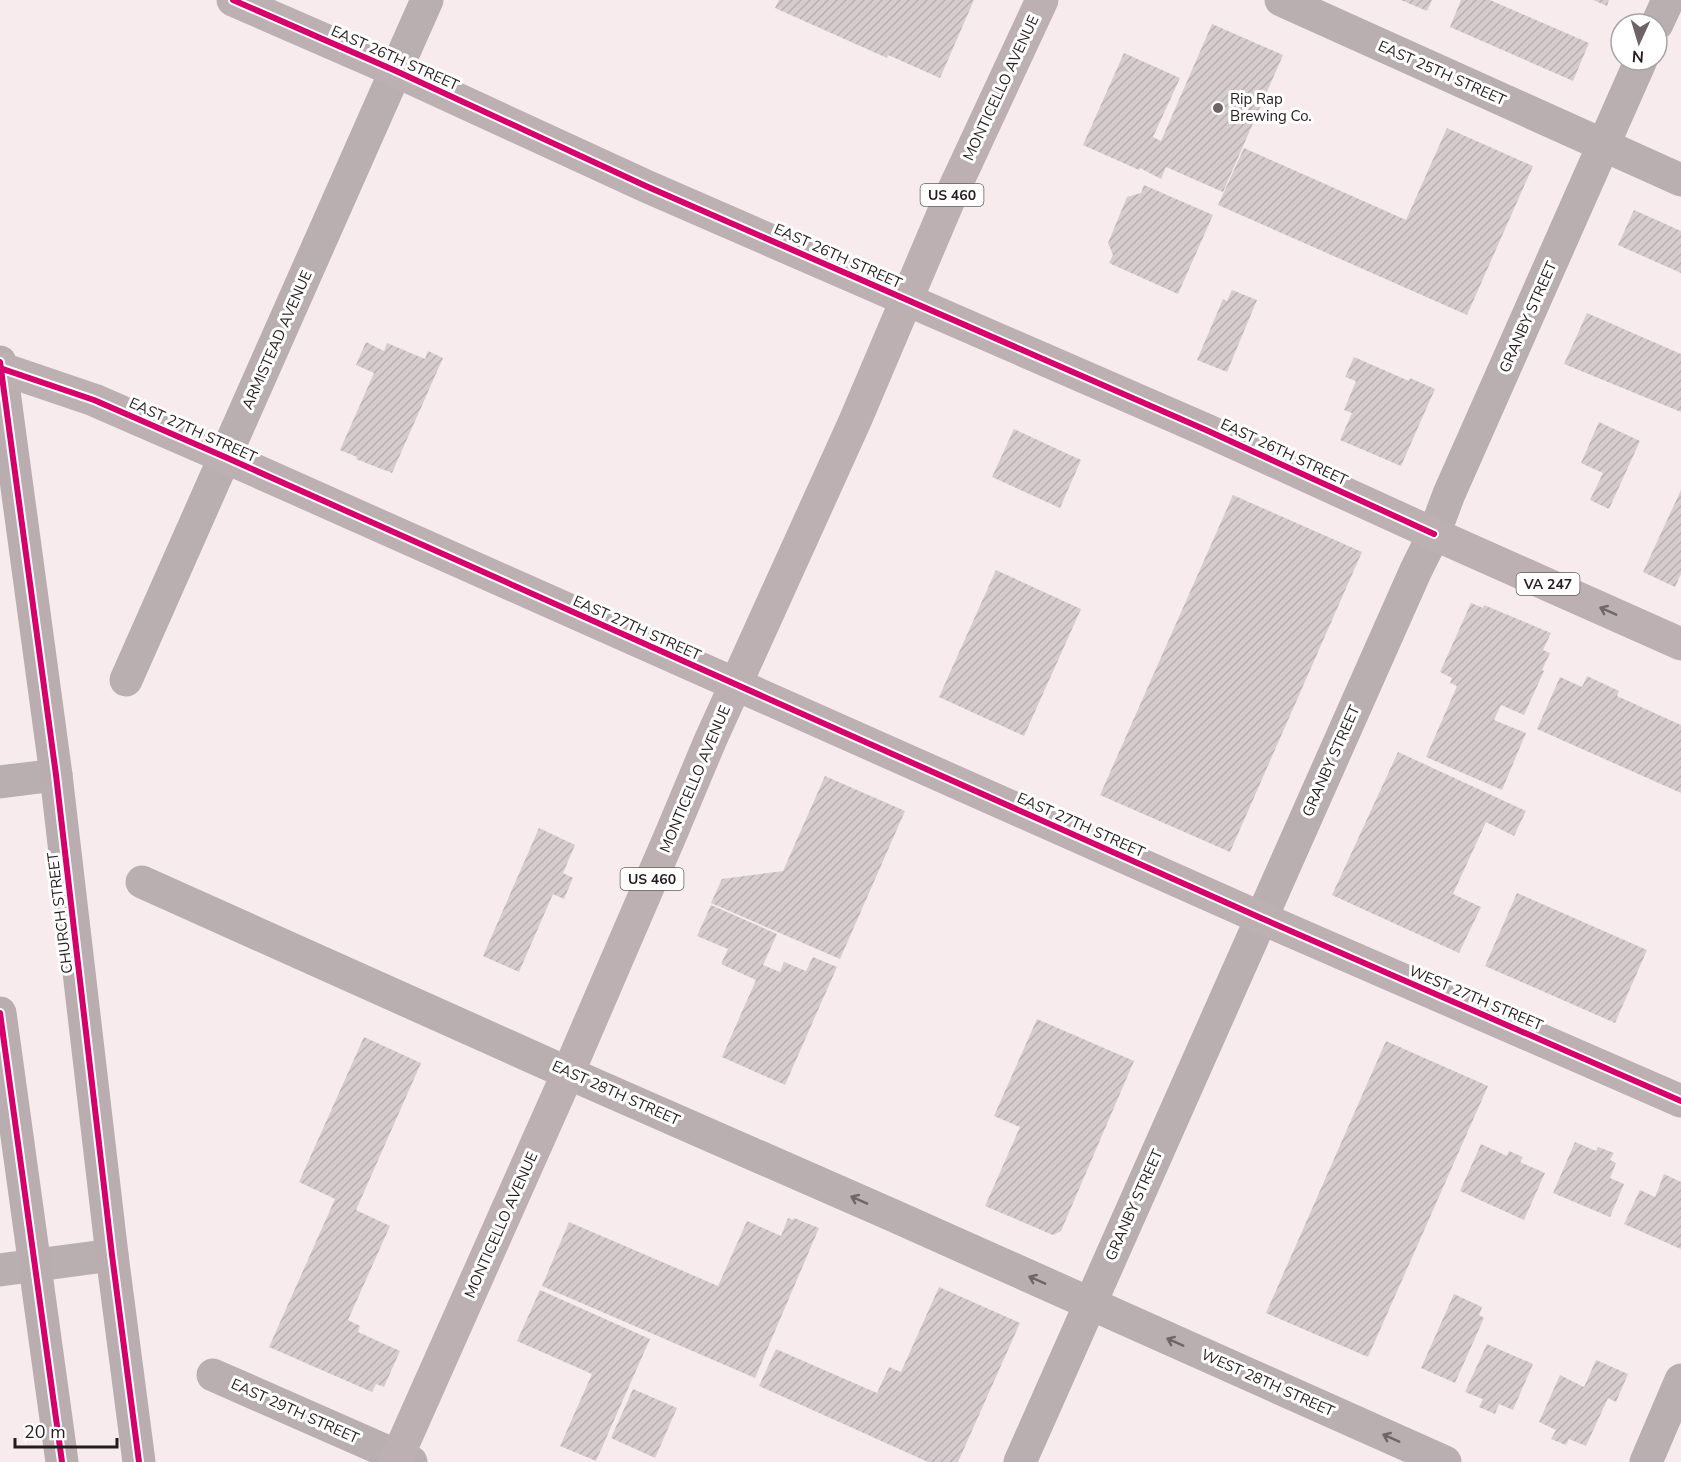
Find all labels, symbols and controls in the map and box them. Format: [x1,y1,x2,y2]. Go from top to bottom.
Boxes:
street label: MONTICELLO AVENUE [959,12,1043,164]
north arrow [1609,12,1669,72]
street label: EAST 26TH STREET [328,21,462,95]
street label: EAST 25TH STREET [1375,36,1509,110]
text: N [1631,45,1645,67]
place label: Rip Rap Brewing Co. [1230,89,1312,126]
marker: Rip Rap Brewing Co. [1211,101,1225,115]
road number: US 460 [920,184,984,206]
street label: EAST 26TH STREET [771,219,905,293]
street label: GRANBY STREET [1494,258,1562,376]
street label: ARMISTEAD AVENUE [237,267,317,413]
street label: EAST 27TH STREET [126,393,260,467]
street label: EAST 26TH STREET [1217,414,1351,490]
road number: VA 247 [1516,573,1580,595]
street label: EAST 27TH STREET [570,591,704,665]
one-way arrow [1599,605,1617,616]
street label: MONTICELLO AVENUE [655,702,735,856]
street label: GRANBY STREET [1297,702,1365,820]
street label: EAST 27TH STREET [1014,788,1148,862]
street label: CHURCH STREET [43,851,77,975]
road number: US 460 [620,868,684,890]
street label: WEST 27TH STREET [1406,961,1546,1035]
street label: EAST 28TH STREET [549,1056,683,1130]
street label: GRANBY STREET [1100,1146,1168,1264]
street label: MONTICELLO AVENUE [460,1149,542,1301]
one-way arrow [851,1194,869,1205]
one-way arrow [1029,1274,1047,1286]
one-way arrow [1166,1336,1184,1347]
street label: WEST 28TH STREET [1198,1345,1338,1421]
street label: EAST 29TH STREET [228,1374,362,1448]
scale bar [15,1411,117,1449]
text: 20 m [24,1420,66,1444]
one-way arrow [1383,1432,1401,1443]

